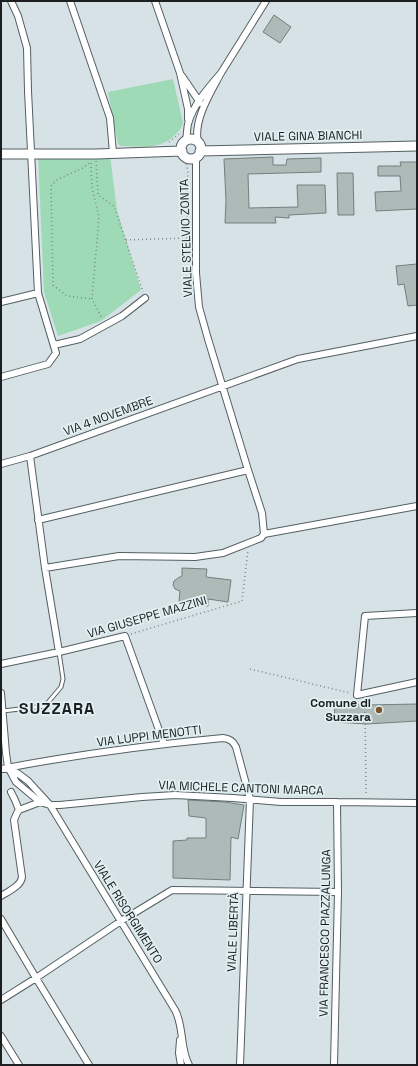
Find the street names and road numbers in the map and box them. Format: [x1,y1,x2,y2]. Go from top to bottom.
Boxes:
street label: VIALE GINA BIANCHI [254,127,362,145]
street label: VIALE STELVIO ZONTA [176,178,196,298]
street label: VIA 4 NOVEMBRE [61,392,155,440]
street label: VIA GIUSEPPE MAZZINI [85,592,209,642]
street label: VIA LUPPI MENOTTI [96,722,202,750]
street label: VIA MICHELE CANTONI MARCA [158,777,324,799]
street label: VIA FRANCESCO PIAZZALUNGA [316,848,334,1017]
street label: VIALE RISORGIMENTO [90,858,166,966]
street label: VIALE LIBERTÀ [224,891,242,972]

